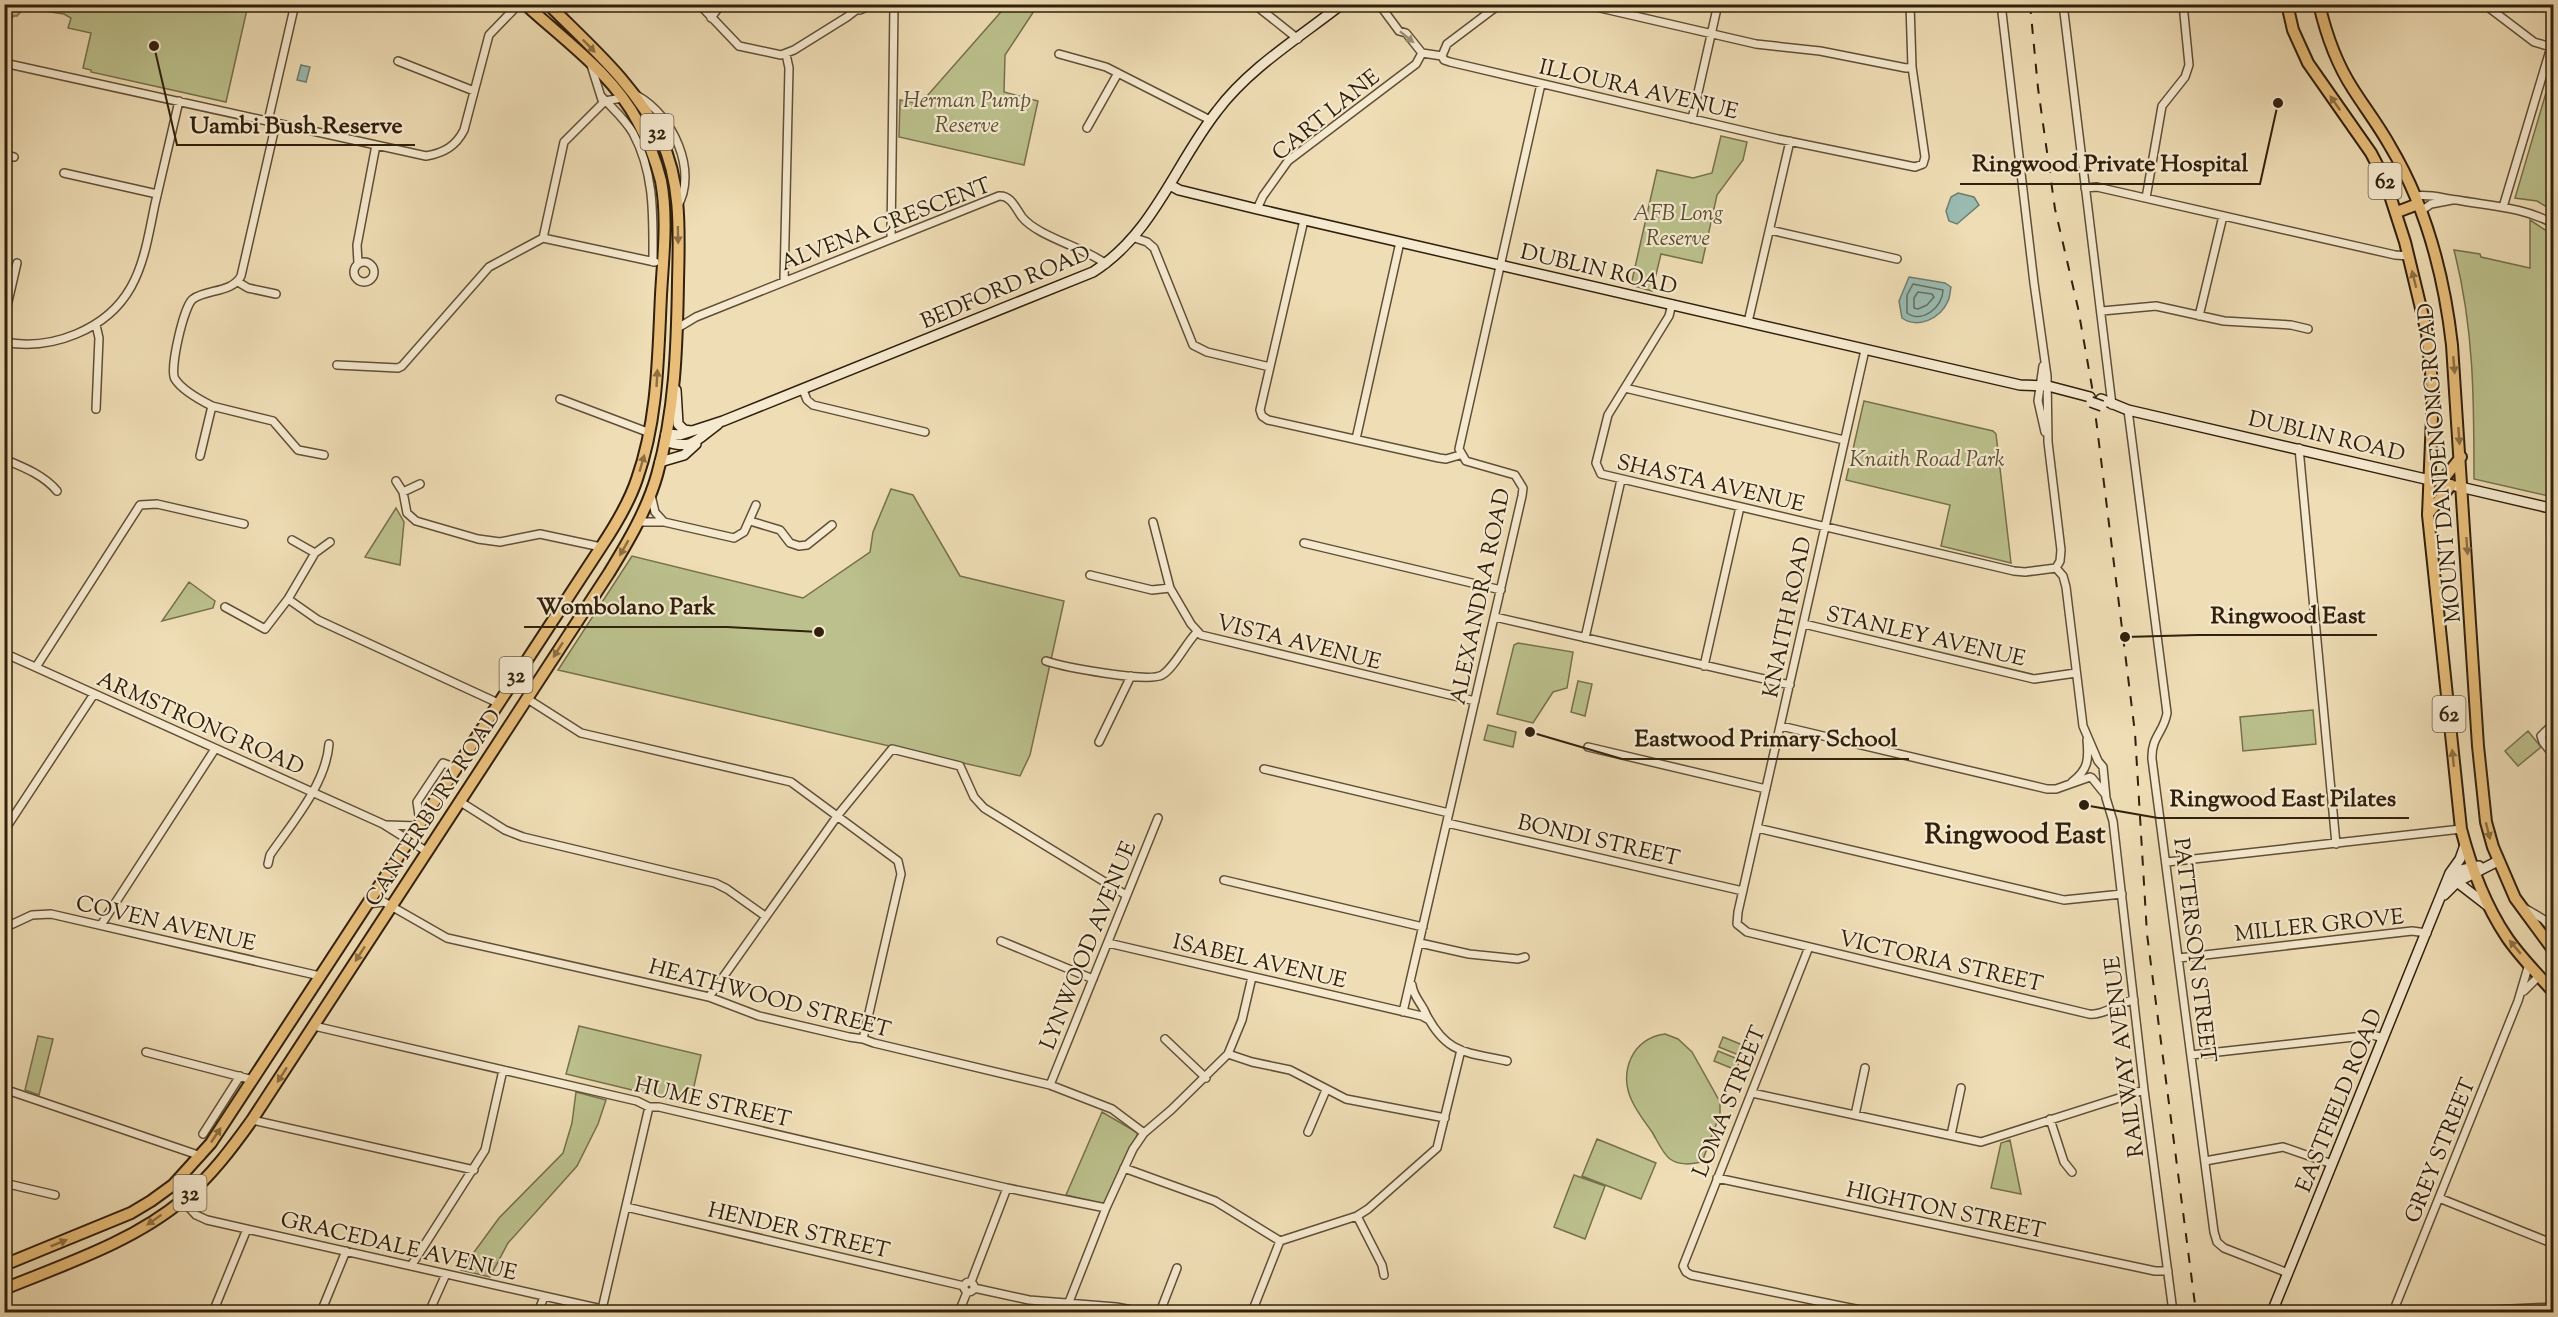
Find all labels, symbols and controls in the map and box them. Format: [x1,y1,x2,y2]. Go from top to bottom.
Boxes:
one-way arrow [1399,31,1415,44]
one-way arrow [582,39,596,53]
street label: ILLOURA AVENUE [1536,52,1741,129]
street label: CART LANE [1266,63,1388,170]
park label: Herman Pump Reserve [903,86,1031,143]
one-way arrow [2329,96,2341,112]
callout: Uambi Bush Reserve [177,103,415,145]
text: Uambi Bush Reserve [189,110,403,144]
road number: 32 [640,114,674,150]
callout: Ringwood Private Hospital [1960,142,2260,184]
text: Ringwood Private Hospital [1972,148,2248,182]
road number: 62 [2368,163,2402,199]
street label: ALVENA CRESCENT [776,171,997,281]
park label: AFB Long Reserve [1633,199,1724,256]
one-way arrow [673,225,683,244]
street label: DUBLIN ROAD [1517,237,1680,305]
street label: BEDFORD ROAD [916,239,1096,339]
one-way arrow [2409,270,2419,288]
street label: MOUNT DANDENONG ROAD [2411,301,2471,624]
one-way arrow [2449,355,2459,374]
one-way arrow [653,368,662,387]
street label: DUBLIN ROAD [2245,404,2408,472]
one-way arrow [2454,427,2464,446]
park label: Knaith Road Park [1849,445,2005,477]
street label: SHASTA AVENUE [1613,448,1807,522]
one-way arrow [638,453,647,471]
street label: ALEXANDRA ROAD [1443,486,1520,708]
street label: KNAITH ROAD [1756,534,1822,701]
one-way arrow [2462,537,2471,556]
one-way arrow [619,539,629,556]
callout: Wombolano Park [524,585,727,627]
text: Wombolano Park [536,591,716,625]
callout: Ringwood East [2198,593,2377,635]
street label: STANLEY AVENUE [1823,599,2028,676]
text: Ringwood East [2210,600,2366,634]
street label: VISTA AVENUE [1213,608,1384,680]
one-way arrow [553,642,564,658]
road number: 32 [500,657,532,693]
street label: ARMSTRONG ROAD [91,665,309,785]
road number: 62 [2432,696,2466,732]
street label: CANTERBURY ROAD [358,703,511,914]
callout: Eastwood Primary School [1622,717,1909,759]
text: Eastwood Primary School [1635,723,1898,757]
one-way arrow [2448,748,2458,767]
callout: Ringwood East Pilates [2158,776,2409,818]
text: Ringwood East Pilates [2170,783,2396,817]
street label: BONDI STREET [1514,808,1683,876]
district label: Ringwood East [1925,816,2106,856]
one-way arrow [2484,822,2494,841]
street label: PATTERSON STREET [2163,836,2223,1065]
street label: LYNWOOD AVENUE [1033,837,1146,1055]
street label: COVEN AVENUE [72,889,258,961]
street label: MILLER GROVE [2233,902,2406,952]
street label: VICTORIA STREET [1835,924,2046,1002]
street label: ISABEL AVENUE [1169,927,1349,998]
one-way arrow [2509,940,2522,955]
one-way arrow [354,946,365,962]
street label: HEATHWOOD STREET [645,952,894,1048]
street label: RAILWAY AVENUE [2098,954,2154,1159]
street label: EASTFIELD ROAD [2289,1004,2392,1198]
street label: LOMA STREET [1686,1021,1776,1183]
one-way arrow [276,1066,287,1083]
street label: HUME STREET [631,1070,794,1138]
street label: GREY STREET [2398,1073,2486,1228]
one-way arrow [211,1127,222,1143]
road number: 32 [174,1175,207,1211]
street label: HIGHTON STREET [1843,1175,2048,1249]
street label: HENDER STREET [704,1195,893,1269]
street label: GRACEDALE AVENUE [277,1205,520,1291]
one-way arrow [147,1214,163,1226]
one-way arrow [50,1238,68,1248]

